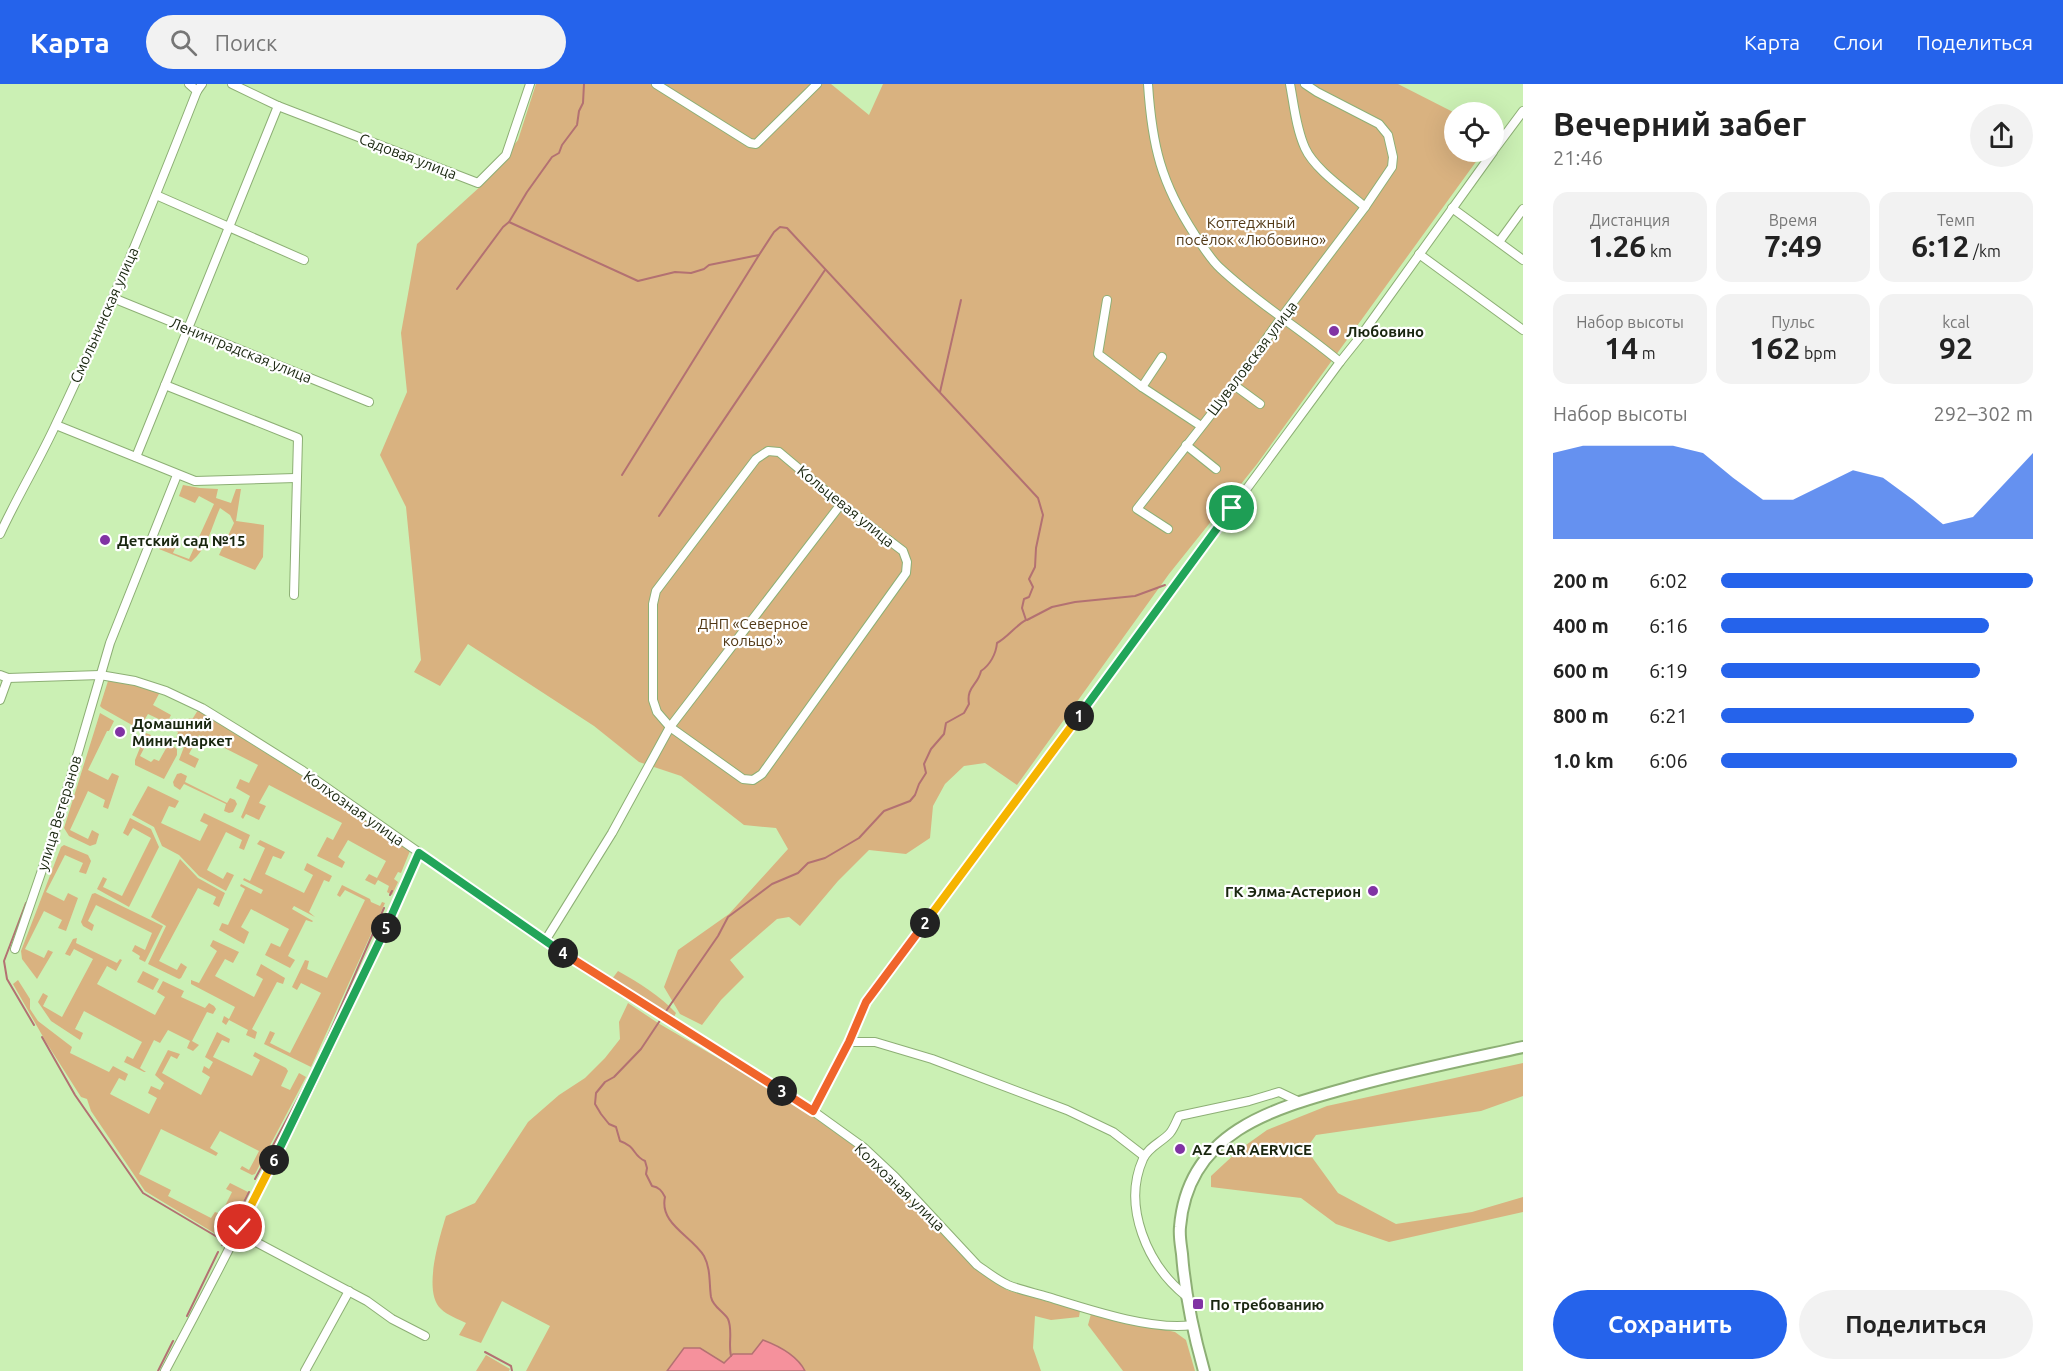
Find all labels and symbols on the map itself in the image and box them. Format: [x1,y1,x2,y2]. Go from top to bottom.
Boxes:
street label: Садовая улица [357,130,459,182]
park label: Коттеджный посёлок «Любовино» [1176,214,1326,248]
street label: Смольнинская улица [66,244,142,386]
street label: Шуваловская улица [1204,298,1300,418]
street label: Ленинградская улица [168,314,314,386]
place label: Любовино [1346,323,1424,340]
marker: Любовино [1327,324,1341,338]
street label: Кольцевая улица [794,462,898,550]
pin [1206,482,1257,533]
place label: Детский сад №15 [117,532,245,549]
marker: Детский сад №15 [98,533,112,547]
park label: ДНП «Северное кольцо'» [698,615,808,649]
pin: 1 [1064,701,1094,731]
place label: Домашний Мини-Маркет [132,715,233,749]
marker: Домашний Мини-Маркет [113,725,127,739]
street label: улица Ветеранов [33,753,85,873]
street label: Колхозная улица [300,767,408,849]
place label: ГК Элма-Астерион [1225,883,1361,900]
marker: ГК Элма-Астерион [1366,884,1380,898]
pin: 2 [910,908,940,938]
pin: 5 [371,913,401,943]
pin: 4 [548,938,578,968]
pin: 3 [767,1076,797,1106]
street label: Колхозная улица [851,1140,949,1234]
place label: AZ CAR AERVICE [1192,1141,1312,1158]
marker: AZ CAR AERVICE [1173,1142,1187,1156]
pin: 6 [259,1145,289,1175]
pin [214,1201,265,1252]
place label: По требованию [1210,1296,1325,1313]
marker: По требованию [1191,1297,1205,1311]

